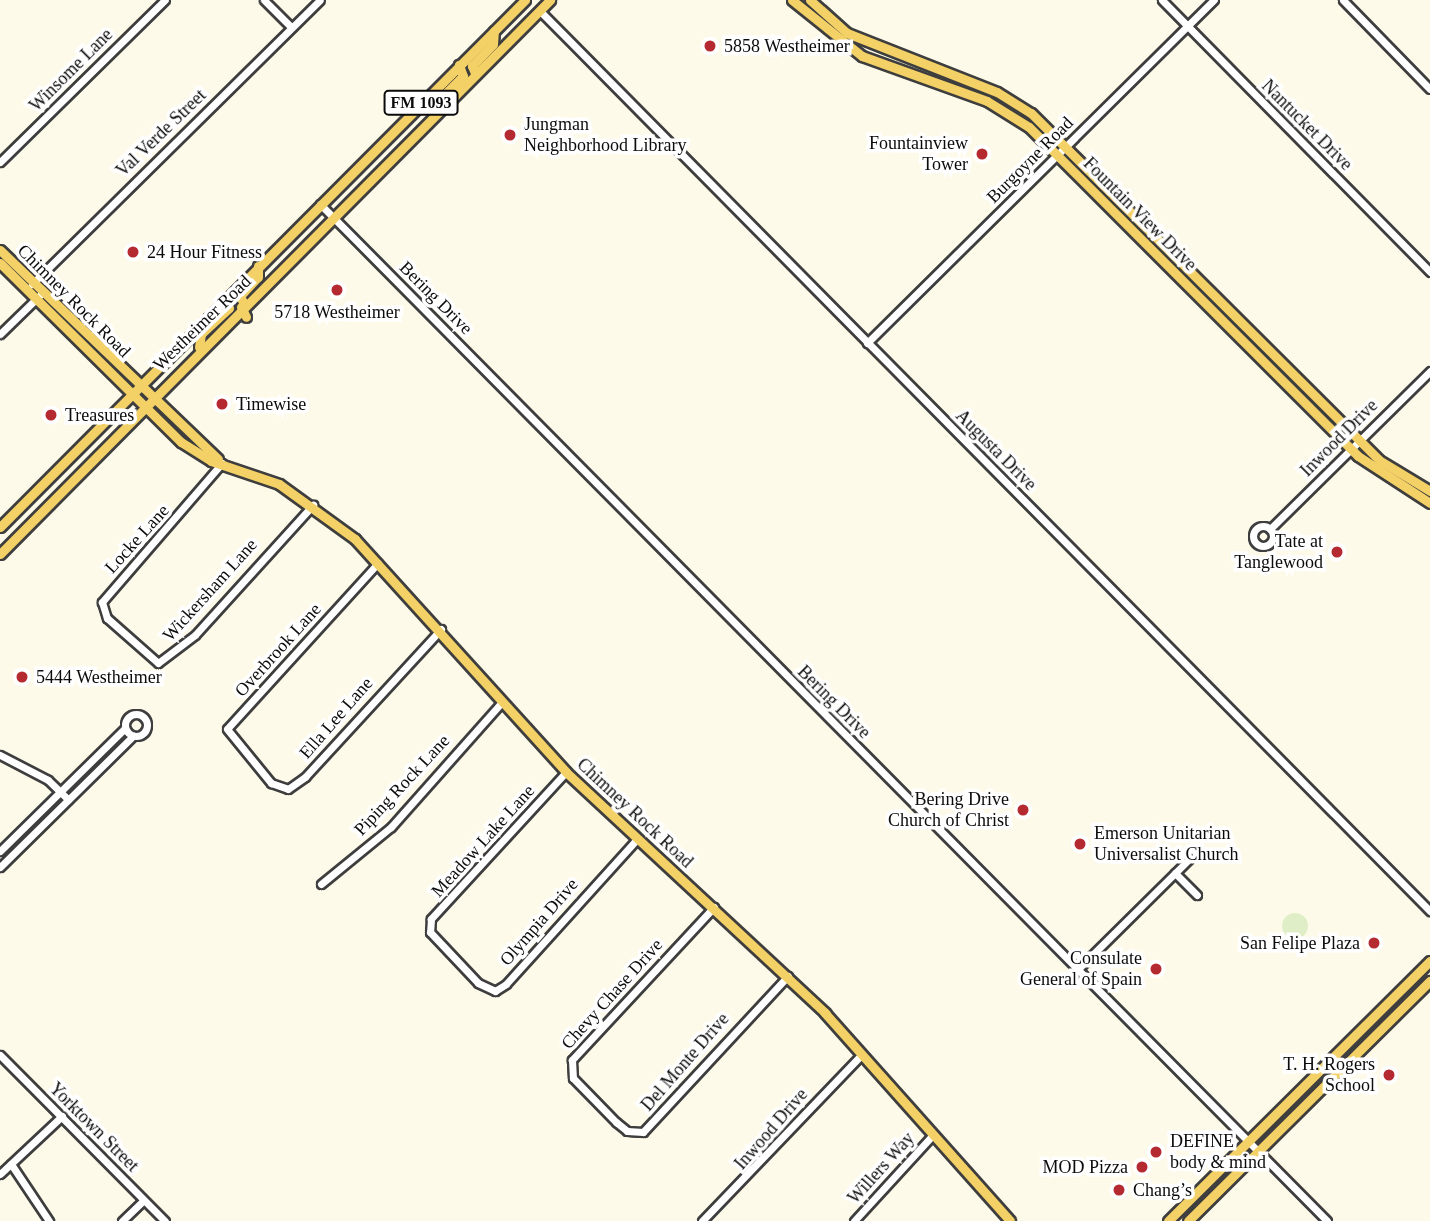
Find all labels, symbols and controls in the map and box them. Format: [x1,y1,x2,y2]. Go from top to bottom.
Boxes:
street label: Winsome Lane [25,24,117,116]
place label: 5858 Westheimer [724,35,850,57]
marker: 5858 Westheimer [702,38,718,54]
street label: Nantucket Drive [1257,75,1357,175]
street label: Val Verde Street [111,85,211,181]
road number: FM 1093 [382,90,460,116]
street label: Burgoyne Road [982,112,1078,208]
place label: Jungman Neighborhood Library [524,114,686,156]
marker: Jungman Neighborhood Library [502,127,518,143]
place label: Fountainview Tower [869,133,968,176]
marker: Fountainview Tower [974,146,990,162]
street label: Fountain View Drive [1079,153,1201,275]
street label: Chimney Rock Road [13,240,135,362]
place label: 24 Hour Fitness [147,241,262,263]
marker: 24 Hour Fitness [125,244,141,260]
street label: Bering Drive [395,257,477,339]
street label: Westheimer Road [148,271,256,375]
marker: 5718 Westheimer [329,282,345,298]
place label: 5718 Westheimer [274,301,400,323]
place label: Timewise [236,393,306,415]
street label: Inwood Drive [1296,395,1382,481]
marker: Timewise [214,396,230,412]
place label: Treasures [65,404,134,426]
street label: Augusta Drive [951,405,1041,495]
marker: Treasures [43,407,59,423]
street label: Locke Lane [100,500,174,578]
place label: Tate at Tanglewood [1234,531,1323,574]
street label: Wickersham Lane [158,534,262,646]
marker: Tate at Tanglewood [1329,544,1345,560]
street label: Overbrook Lane [230,599,326,701]
street label: Bering Drive [793,661,875,743]
place label: 5444 Westheimer [36,666,162,688]
marker: 5444 Westheimer [14,669,30,685]
street label: Ella Lee Lane [295,673,377,763]
street label: Piping Rock Lane [350,730,454,840]
street label: Chimney Rock Road [572,754,698,872]
street label: Meadow Lake Lane [427,780,539,902]
place label: Bering Drive Church of Christ [888,789,1009,832]
marker: Bering Drive Church of Christ [1015,802,1031,818]
place label: Emerson Unitarian Universalist Church [1094,823,1238,866]
marker: Emerson Unitarian Universalist Church [1072,836,1088,852]
street label: Olympia Drive [495,874,583,970]
place label: San Felipe Plaza [1240,932,1360,954]
street label: Chevy Chase Drive [557,934,667,1054]
marker: San Felipe Plaza [1366,935,1382,951]
place label: Consulate General of Spain [1020,948,1142,990]
marker: Consulate General of Spain [1148,961,1164,977]
street label: Del Monte Drive [637,1009,733,1115]
place label: T. H. Rogers School [1283,1054,1375,1096]
marker: T. H. Rogers School [1381,1067,1397,1083]
street label: Yorktown Street [45,1078,143,1176]
street label: Inwood Drive [730,1084,812,1174]
street label: Willers Way [843,1128,919,1208]
place label: DEFINE body & mind [1170,1131,1266,1174]
marker: DEFINE body & mind [1148,1144,1164,1160]
place label: MOD Pizza [1043,1156,1128,1178]
marker: MOD Pizza [1134,1159,1150,1175]
place label: Chang’s [1133,1179,1192,1201]
marker: Chang’s [1111,1182,1127,1198]

